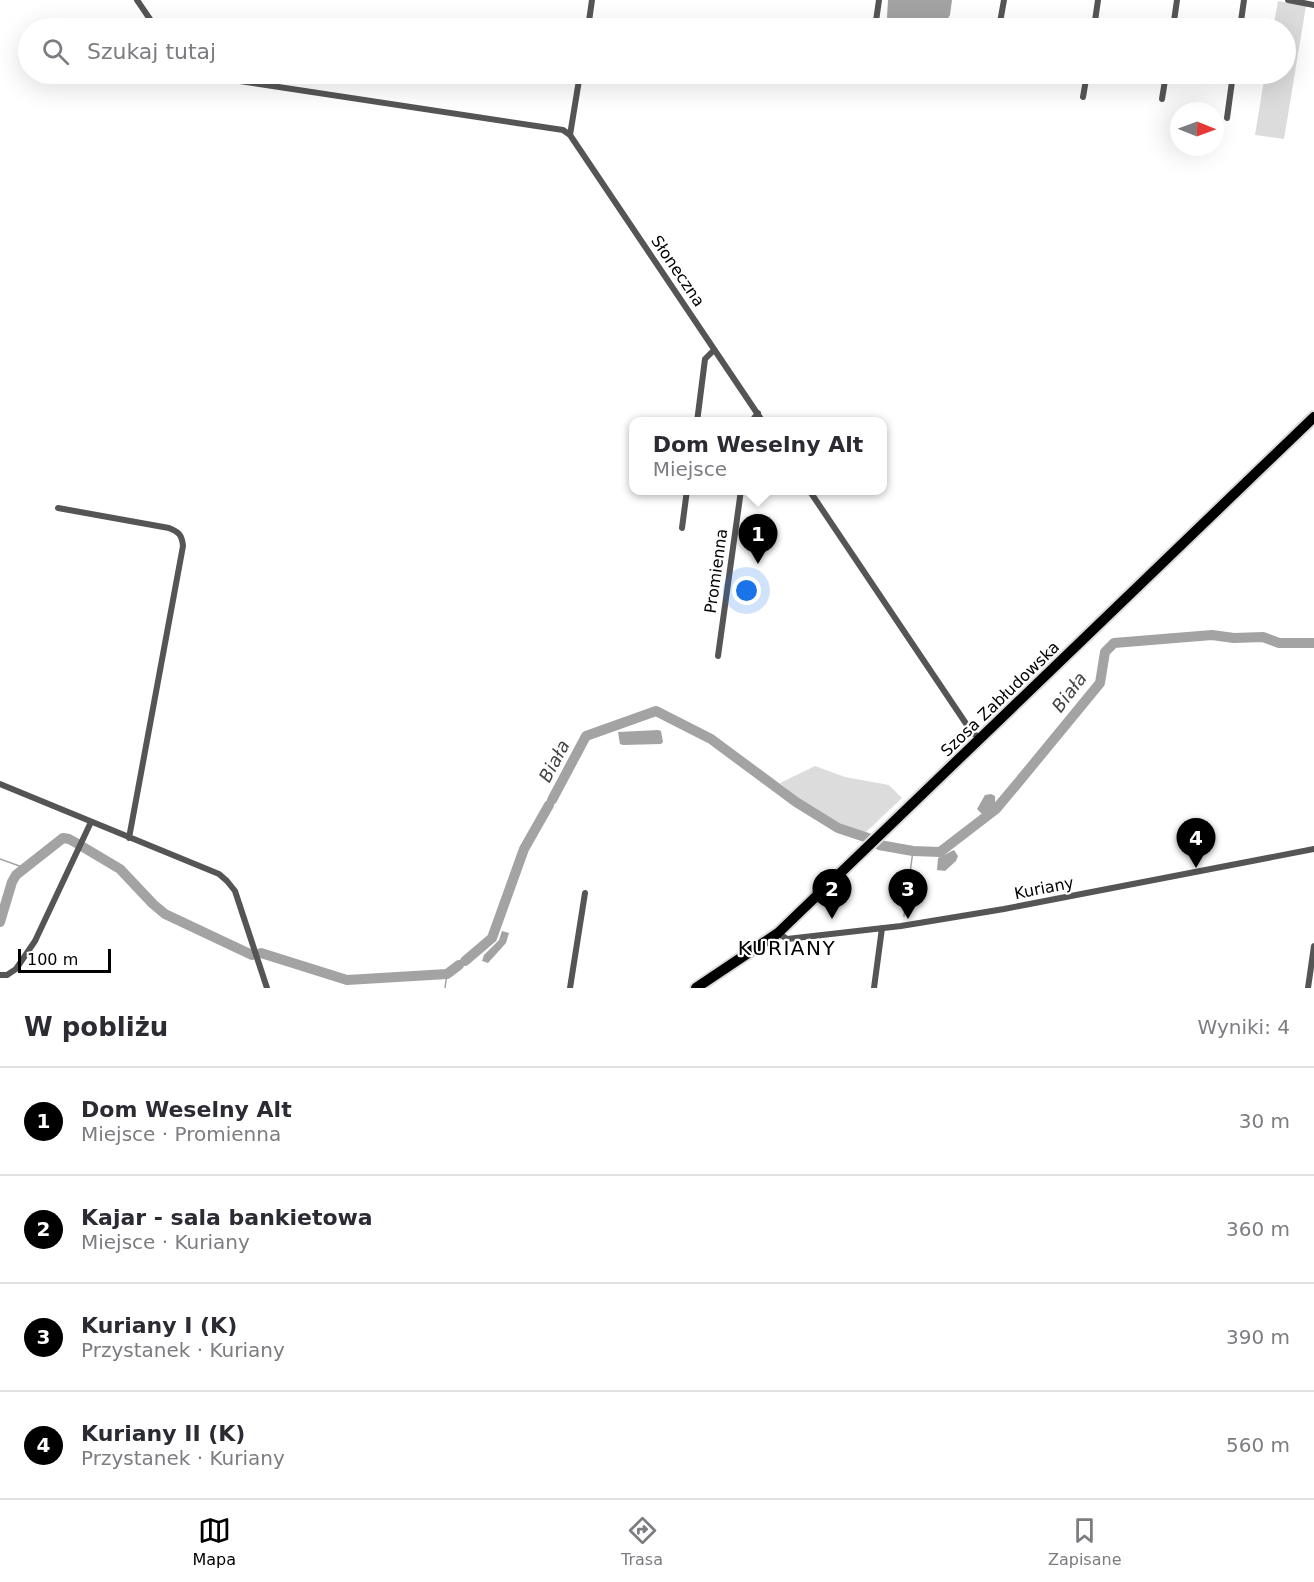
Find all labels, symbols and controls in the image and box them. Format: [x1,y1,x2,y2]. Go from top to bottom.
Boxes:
search box [18,18,1296,84]
icon: search [39,35,72,68]
text: Szukaj tutaj [87,39,216,64]
north arrow [1170,102,1224,156]
street label: Słoneczna [647,232,709,310]
popup [629,417,887,495]
text: Dom Weselny Alt [653,432,863,457]
text: Miejsce [653,457,727,481]
pin: 1 [738,514,777,564]
street label: Promienna [701,527,731,615]
your location [732,576,761,605]
street label: Szosa Zabłudowska [937,638,1063,760]
water label: Biała [1047,668,1091,716]
water label: Biała [534,736,574,786]
pin: 4 [1176,818,1216,868]
pin: 2 [812,870,852,919]
pin: 3 [888,870,928,919]
street label: Kuriany [1013,873,1075,903]
district label: KURIANY [738,936,836,960]
scale bar [18,946,111,974]
text: 100 m [27,950,78,969]
text: W pobliżu [24,1012,168,1042]
text: Wyniki: 4 [1198,1015,1290,1039]
text: Dom Weselny Alt [81,1097,292,1122]
text: 1 [37,1109,50,1133]
text: 30 m [1239,1109,1290,1133]
text: Miejsce · Promienna [81,1122,281,1146]
text: Kajar - sala bankietowa [81,1205,373,1230]
text: 2 [37,1217,50,1241]
text: 360 m [1226,1217,1290,1241]
text: Miejsce · Kuriany [81,1230,250,1254]
text: Kuriany I (K) [81,1313,237,1338]
text: 3 [37,1325,50,1349]
text: 390 m [1226,1325,1290,1349]
text: Przystanek · Kuriany [81,1338,285,1362]
text: Kuriany II (K) [81,1421,245,1446]
text: 4 [37,1433,50,1457]
text: 560 m [1226,1433,1290,1457]
text: Przystanek · Kuriany [81,1446,285,1470]
tab: Mapa [192,1514,236,1569]
tab: Trasa [621,1514,663,1569]
tab: Zapisane [1048,1514,1121,1569]

